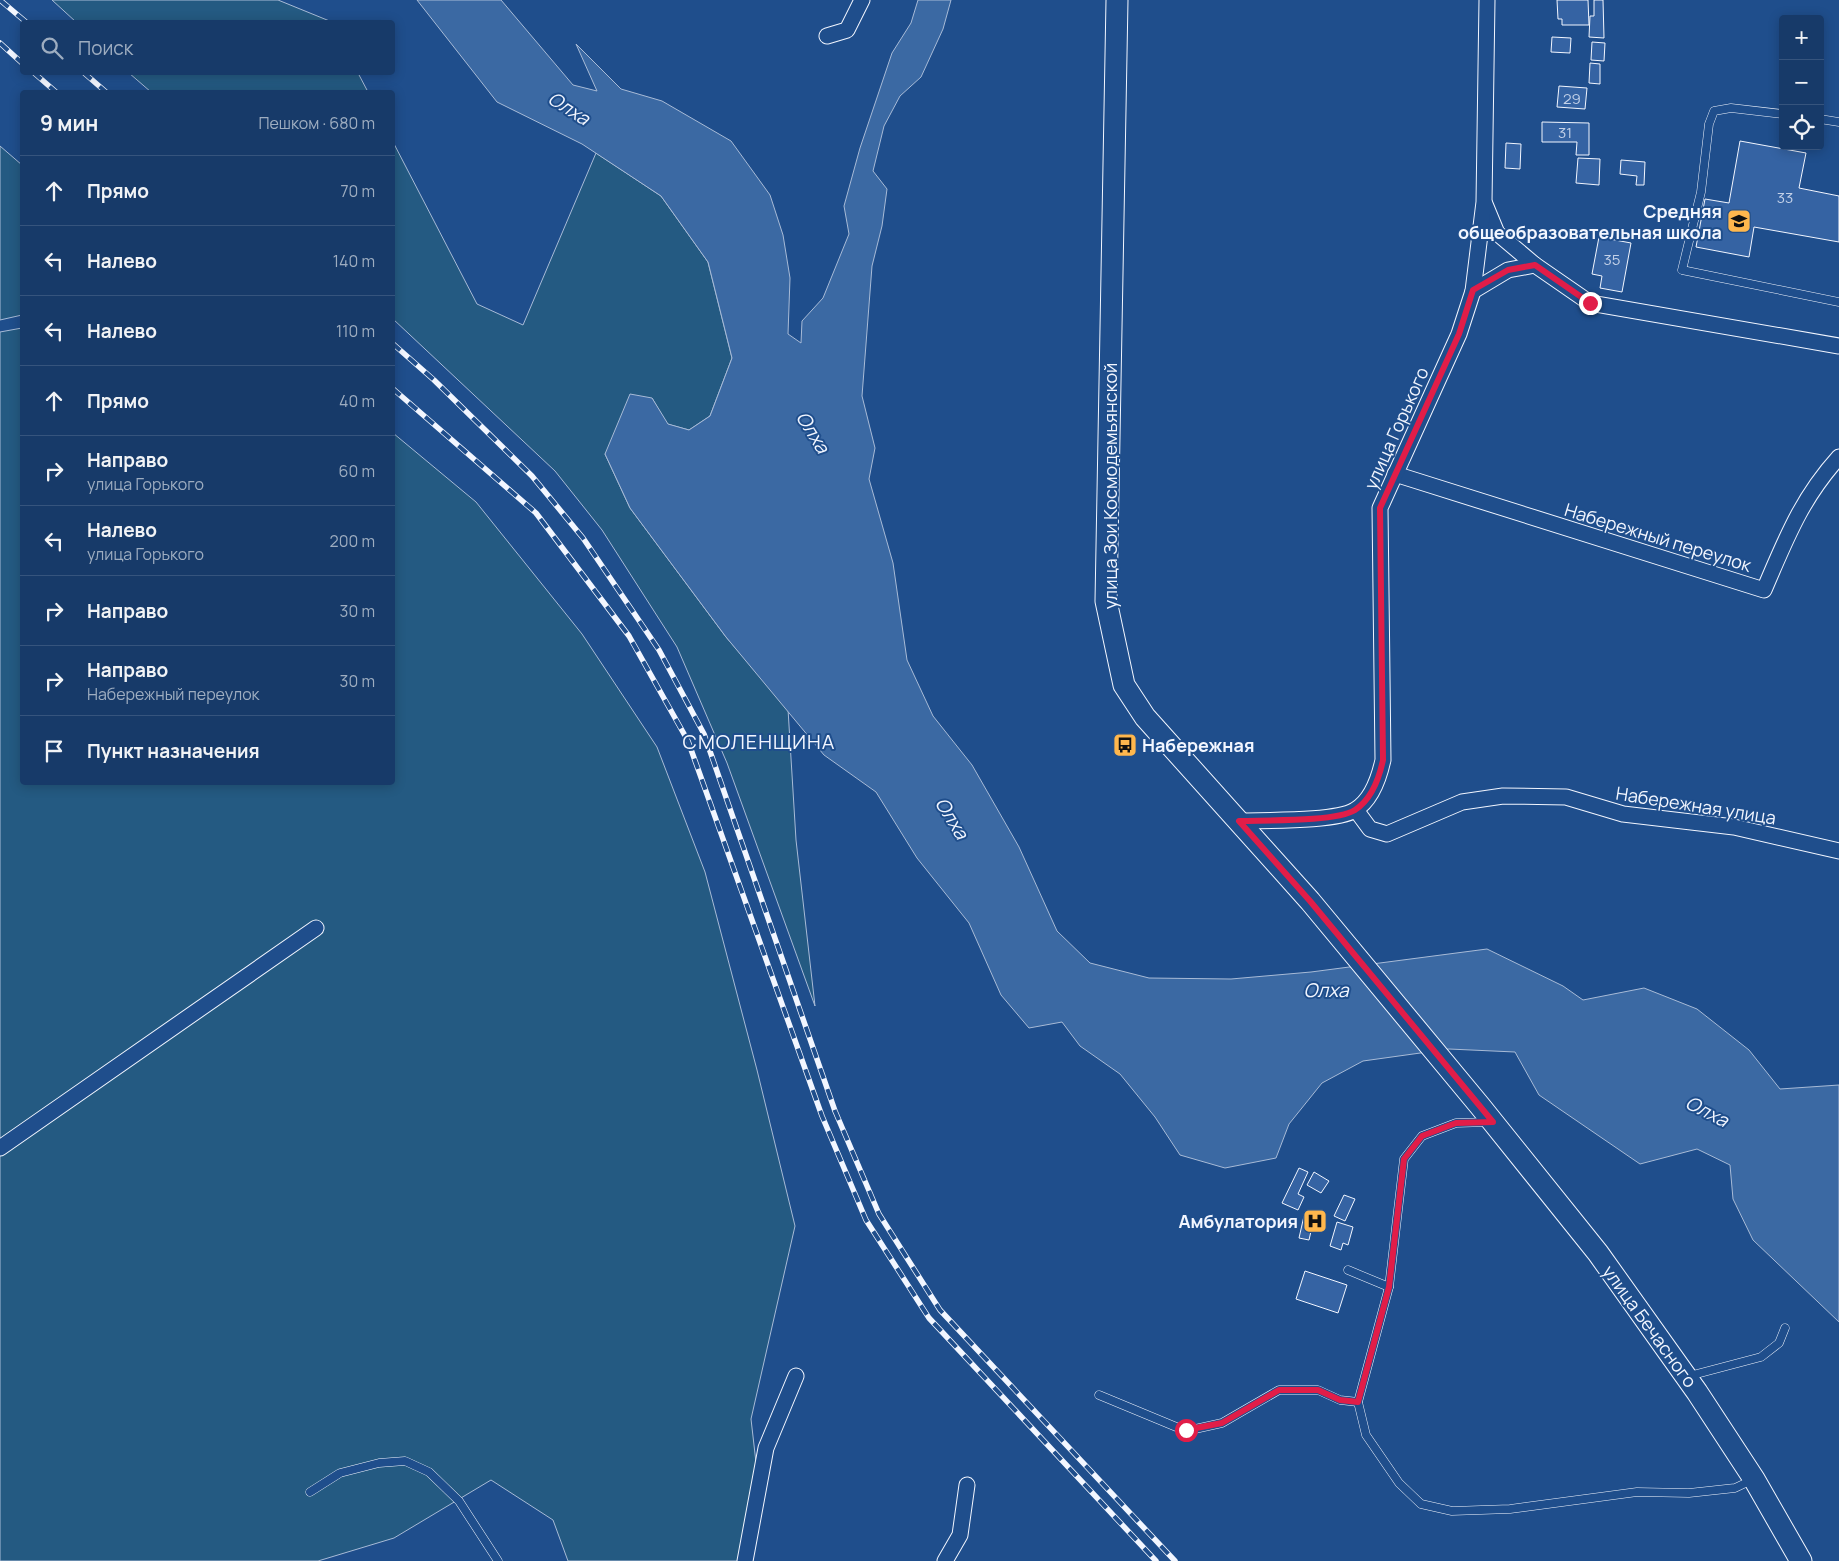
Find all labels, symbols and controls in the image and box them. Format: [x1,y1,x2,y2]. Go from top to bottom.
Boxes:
map controls [1779,15,1824,150]
button: + [1779,15,1824,60]
search box [20,20,395,75]
icon: search [38,34,66,62]
text: Поиск [78,35,133,61]
button: − [1779,60,1824,105]
water label: Олха [543,85,596,132]
house number: 29 [1563,88,1581,109]
button: locate [1779,105,1824,150]
text: 9 мин [40,109,98,137]
text: Пешком · 680 m [258,112,375,134]
house number: 31 [1558,122,1572,143]
icon: ahead [40,177,68,205]
text: Прямо [87,178,149,204]
text: 70 m [340,180,375,202]
house number: 33 [1777,187,1793,208]
place label: Средняя общеобразовательная школа [1458,199,1722,244]
school or university icon: Средняя общеобразовательная школа [1726,208,1752,234]
icon: left [40,247,68,275]
text: Налево [87,248,157,274]
house number: 35 [1604,249,1620,270]
text: 140 m [333,250,375,272]
route end [1579,292,1602,315]
icon: left [40,317,68,345]
text: Налево [87,318,157,344]
text: 110 m [336,320,375,342]
street label: улица Зои Космодемьянской [1098,363,1122,609]
street label: улица Горького [1358,363,1434,493]
icon: ahead [40,387,68,415]
text: Прямо [87,388,149,414]
text: 40 m [339,390,375,412]
water label: Олха [790,406,837,459]
text: Направо [87,447,168,473]
icon: right [40,457,68,485]
text: 60 m [339,460,375,482]
text: улица Горького [87,473,204,495]
street label: Набережный переулок [1562,497,1755,577]
text: Налево [87,517,157,543]
icon: left [40,527,68,555]
text: 200 m [330,530,375,552]
text: улица Горького [87,543,204,565]
icon: right [40,597,68,625]
text: Направо [87,598,168,624]
text: 30 m [340,600,375,622]
text: Направо [87,657,168,683]
icon: right [40,667,68,695]
text: 30 m [340,670,375,692]
text: Набережный переулок [87,683,260,705]
district label: СМОЛЕНЩИНА [683,728,835,755]
bus stop icon: Набережная [1112,732,1138,758]
place label: Набережная [1142,733,1254,757]
icon: arrive [40,737,68,765]
text: Пункт назначения [87,738,260,764]
street label: Набережная улица [1614,780,1778,830]
water label: Олха [929,792,976,845]
water label: Олха [1304,977,1350,1003]
water label: Олха [1681,1089,1734,1133]
hospital icon: Амбулатория [1302,1208,1328,1234]
place label: Амбулатория [1178,1209,1298,1233]
street label: улица Бечасного [1597,1260,1703,1392]
route start [1175,1419,1198,1442]

